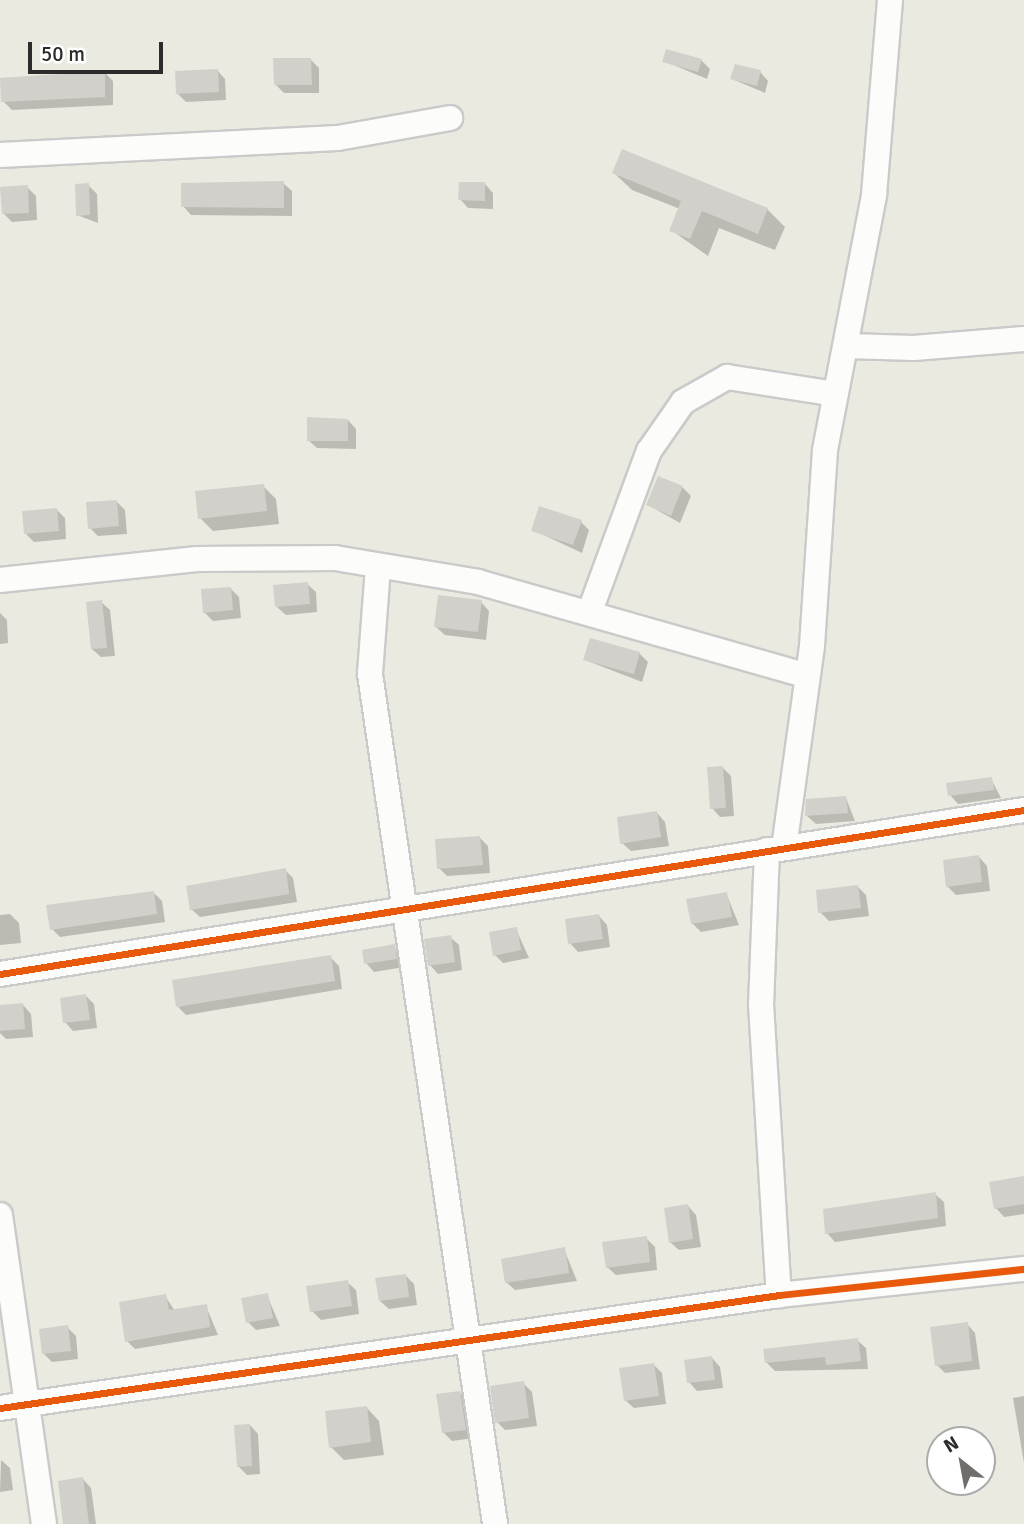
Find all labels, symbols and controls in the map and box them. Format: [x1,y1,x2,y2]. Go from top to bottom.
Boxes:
scale bar [32,28,166,72]
text: 50 m [41,41,85,67]
north arrow [926,1426,996,1496]
text: N [939,1431,963,1458]

